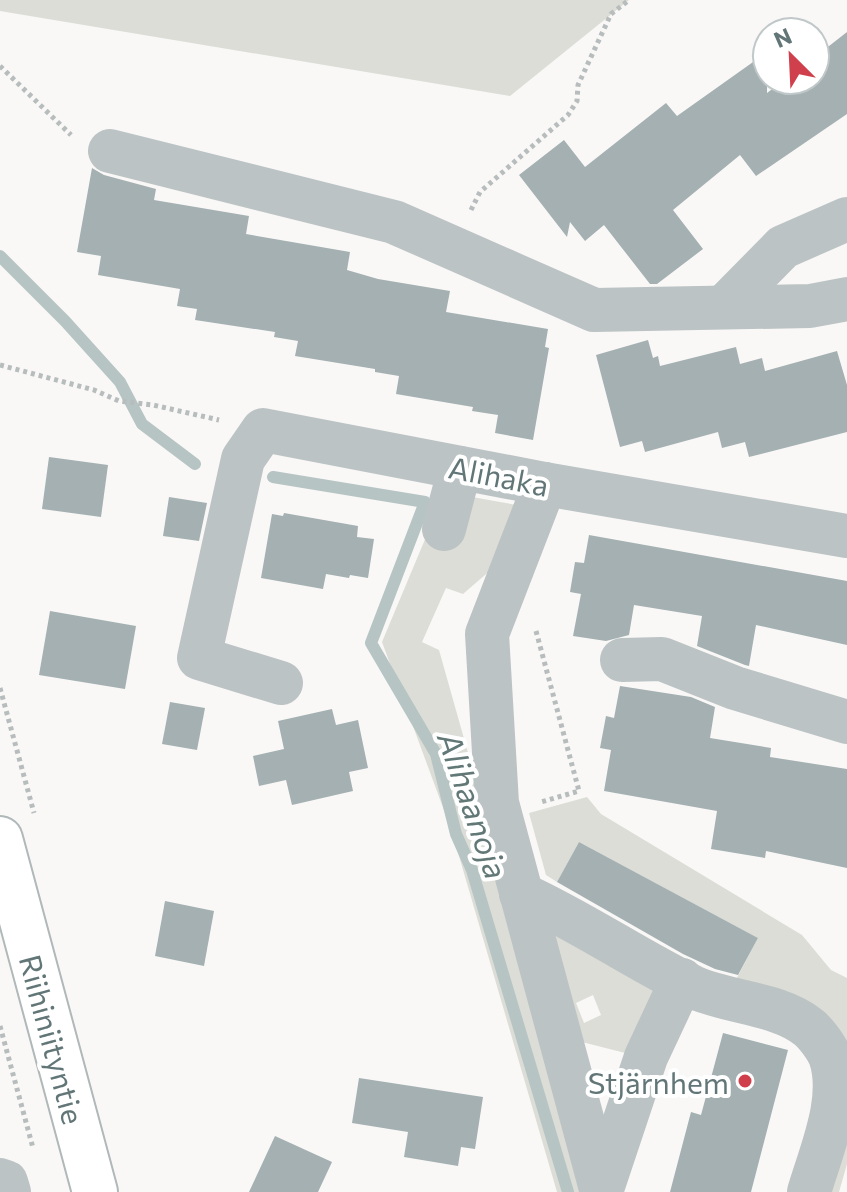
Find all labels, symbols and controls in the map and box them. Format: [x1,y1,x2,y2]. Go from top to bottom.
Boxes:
north arrow [751,16,831,96]
text: N [770,22,796,53]
street label: Alihaka [446,447,552,503]
water label: Alihaanoja [430,725,518,884]
street label: Riihiniityntie [13,950,93,1128]
place label: Stjärnhem [588,1063,729,1100]
marker: Stjärnhem [736,1072,754,1090]

